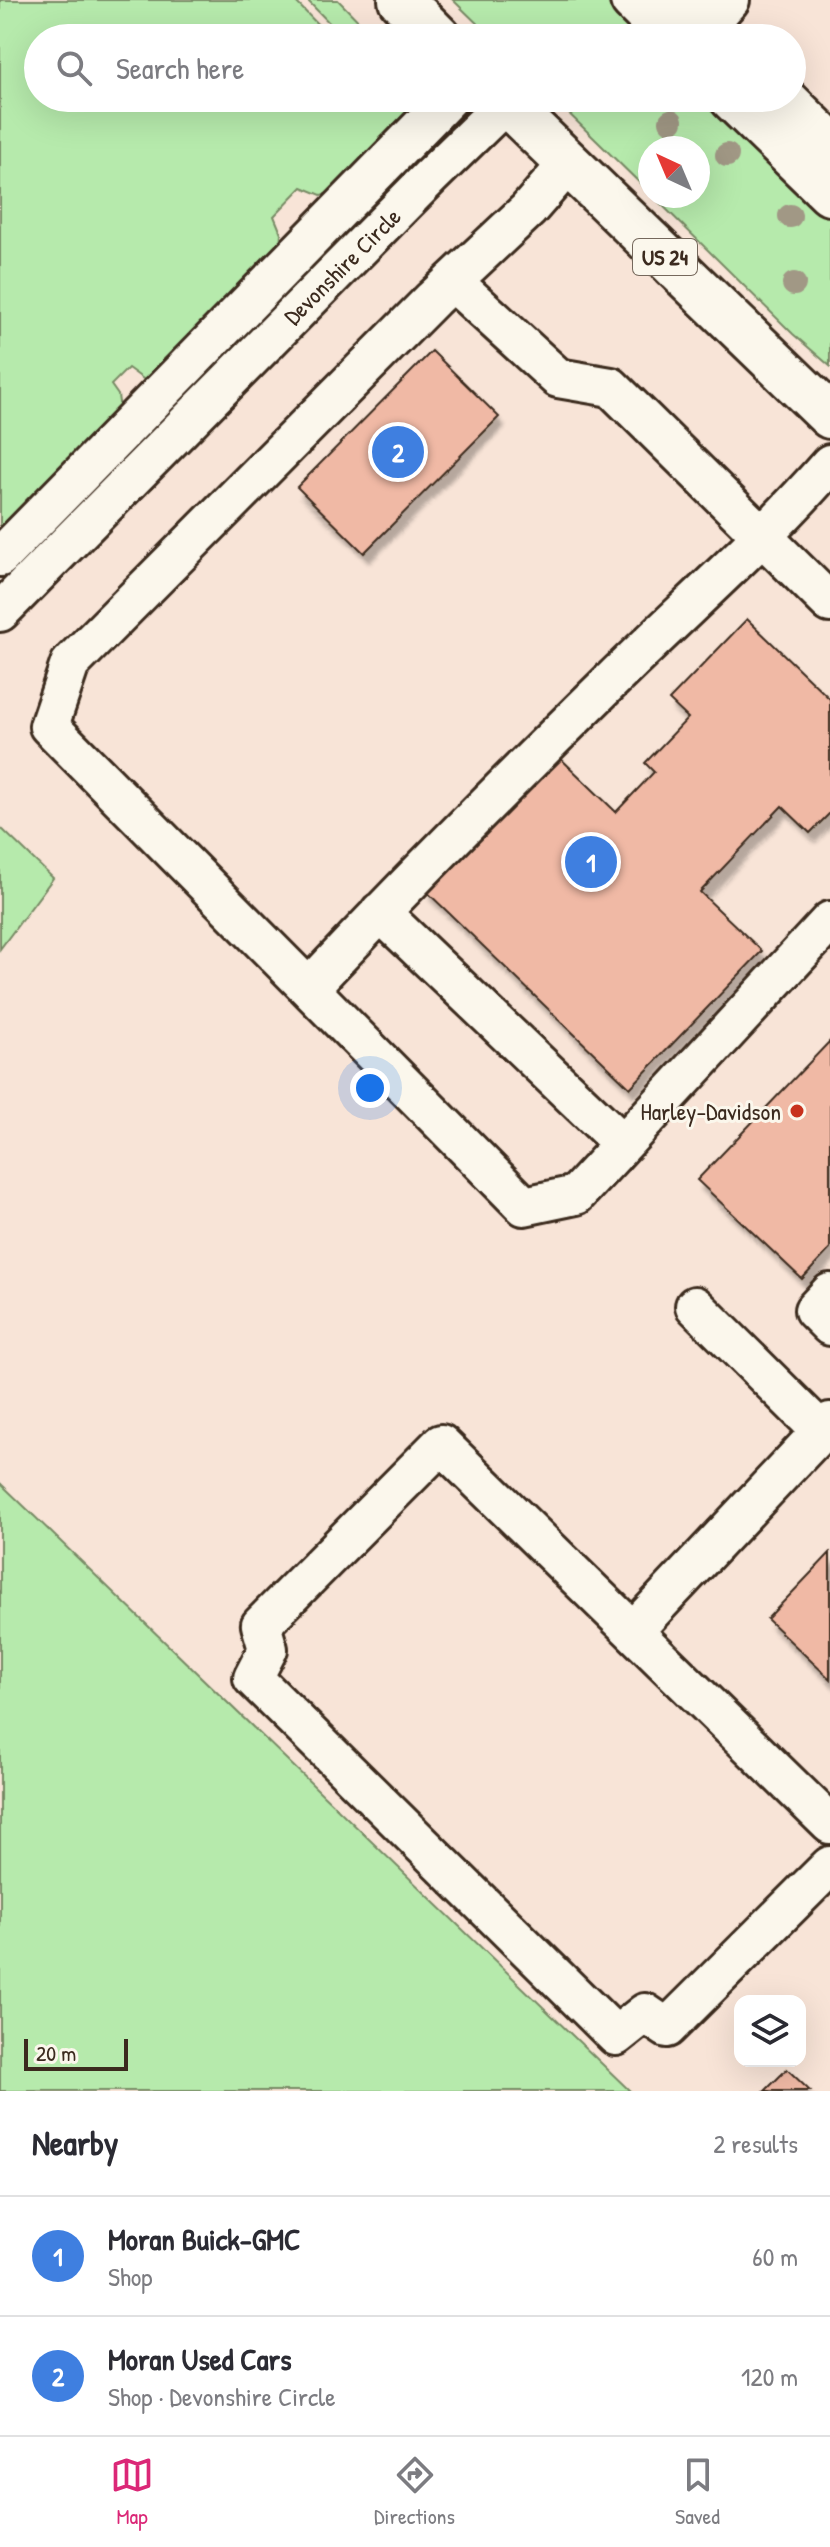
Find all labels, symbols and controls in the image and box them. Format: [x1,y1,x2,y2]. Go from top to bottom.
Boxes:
search box [24,24,806,112]
icon: search [52,46,96,90]
text: Search here [116,48,244,88]
north arrow [638,136,710,208]
street label: Devonshire Circle [277,200,408,331]
road number: US 24 [633,239,697,275]
pin: 2 [372,422,424,482]
pin: 1 [565,832,617,892]
your location [350,1068,390,1108]
place label: Harley-Davidson [640,1095,781,1127]
marker: Harley-Davidson [788,1102,806,1120]
map controls [734,1995,806,2067]
button: layers [734,1995,806,2067]
scale bar [24,2035,128,2071]
text: 20 m [36,2038,76,2068]
text: Nearby [32,2120,118,2166]
text: 2 results [713,2126,798,2161]
text: Moran Buick-GMC [108,2219,301,2259]
text: 1 [53,2239,63,2274]
text: 60 m [752,2239,798,2274]
text: Shop [108,2259,152,2294]
text: Moran Used Cars [108,2339,292,2379]
text: 2 [52,2359,64,2394]
text: 120 m [741,2359,798,2394]
text: Shop · Devonshire Circle [108,2379,335,2414]
tab: Map [110,2453,154,2531]
tab: Directions [374,2453,455,2531]
tab: Saved [675,2453,720,2531]

